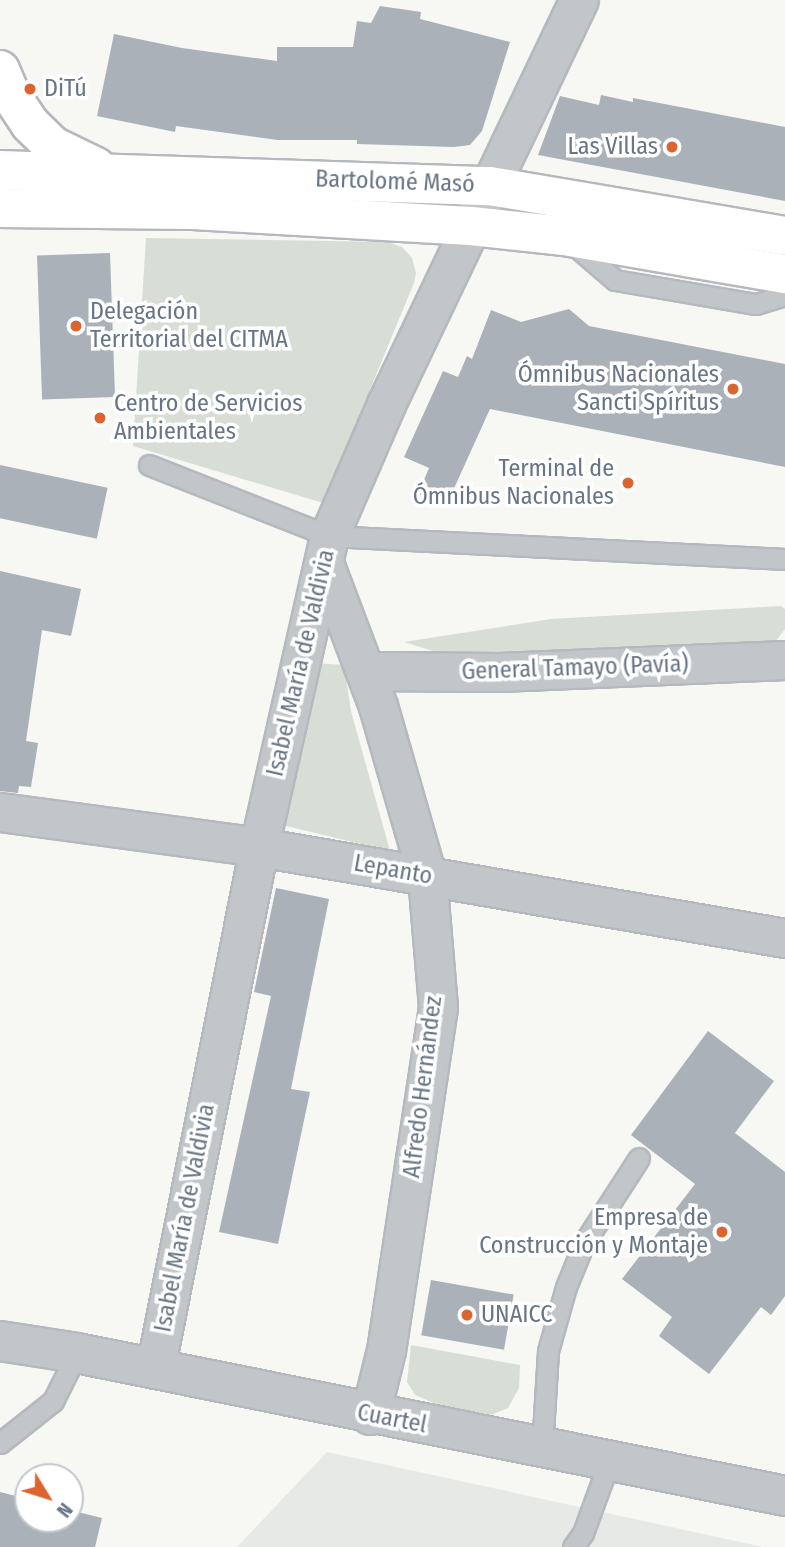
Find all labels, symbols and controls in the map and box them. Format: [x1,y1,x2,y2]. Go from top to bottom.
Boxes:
place label: DiTú [44,75,87,103]
marker: DiTú [22,81,38,97]
place label: Las Villas [567,133,658,161]
marker: Las Villas [664,139,680,155]
street label: Bartolomé Masó [315,165,475,199]
place label: Delegación Territorial del CITMA [90,298,288,354]
marker: Delegación Territorial del CITMA [68,318,84,334]
place label: Ómnibus Nacionales Sancti Spíritus [518,361,719,417]
marker: Ómnibus Nacionales Sancti Spíritus [725,381,741,397]
place label: Centro de Servicios Ambientales [114,390,302,446]
marker: Centro de Servicios Ambientales [92,410,108,426]
place label: Terminal de Ómnibus Nacionales [413,455,614,511]
marker: Terminal de Ómnibus Nacionales [620,475,636,491]
street label: Isabel María de Valdivia [261,547,341,779]
street label: General Tamayo (Pavía) [461,650,689,686]
street label: Lepanto [352,849,434,891]
street label: Alfredo Hernández [398,994,448,1180]
street label: Isabel María de Valdivia [149,1101,221,1335]
place label: Empresa de Construcción y Montaje [479,1204,708,1260]
marker: Empresa de Construcción y Montaje [714,1224,730,1240]
place label: UNAICC [481,1301,552,1329]
marker: UNAICC [459,1307,475,1323]
street label: Cuartel [355,1398,429,1440]
north arrow [14,1463,84,1533]
text: N [52,1498,77,1522]

